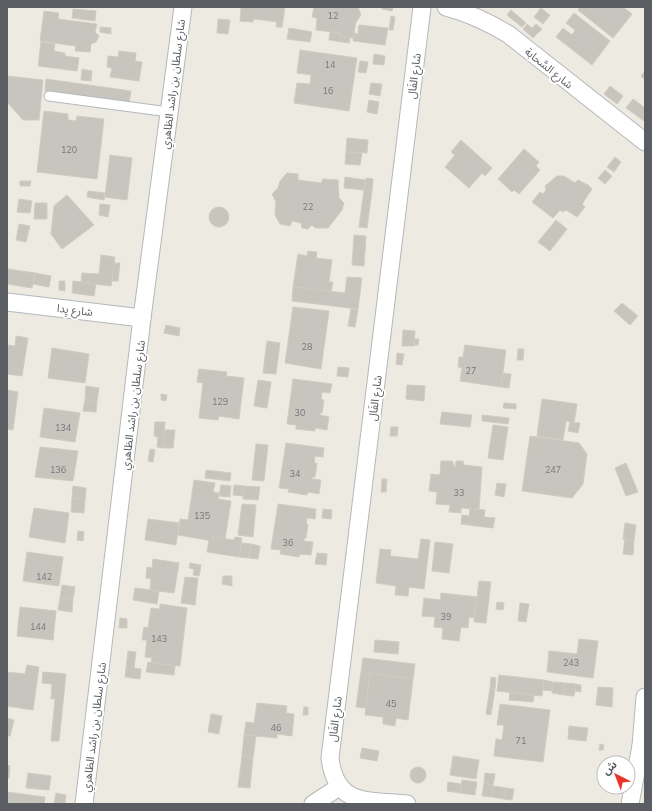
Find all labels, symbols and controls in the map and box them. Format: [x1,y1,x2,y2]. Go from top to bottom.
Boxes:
house number: 12 [328,10,338,21]
street label: شارع سلطان بن راشد الظاهري [158,18,190,150]
street label: شارع السَّحابة [522,44,576,93]
street label: شارع الفَال [404,52,425,100]
house number: 14 [325,59,336,70]
house number: 16 [323,85,333,96]
house number: 120 [61,144,77,155]
house number: 22 [303,201,313,212]
street label: شارع يِدا [56,301,94,320]
street label: شارع سلطان بن راشد الظاهري [118,339,150,471]
house number: 28 [302,341,312,352]
house number: 27 [466,365,476,376]
street label: شارع الفَال [365,374,386,422]
house number: 129 [212,396,228,407]
house number: 30 [295,407,305,418]
house number: 134 [55,422,72,433]
house number: 136 [50,464,66,475]
house number: 247 [545,464,561,475]
house number: 34 [290,468,301,479]
house number: 33 [454,487,464,498]
house number: 135 [194,510,211,521]
house number: 36 [283,537,293,548]
house number: 142 [36,571,52,582]
house number: 39 [441,611,451,622]
house number: 144 [30,621,47,632]
house number: 143 [151,633,167,644]
house number: 243 [563,657,579,668]
street label: شارع سلطان بن راشد الظاهري [79,661,111,793]
street label: شارع الفَال [325,695,346,743]
house number: 45 [386,698,397,709]
house number: 46 [271,722,281,733]
house number: 71 [516,735,526,746]
north arrow [596,755,636,795]
text: ش [599,757,620,778]

